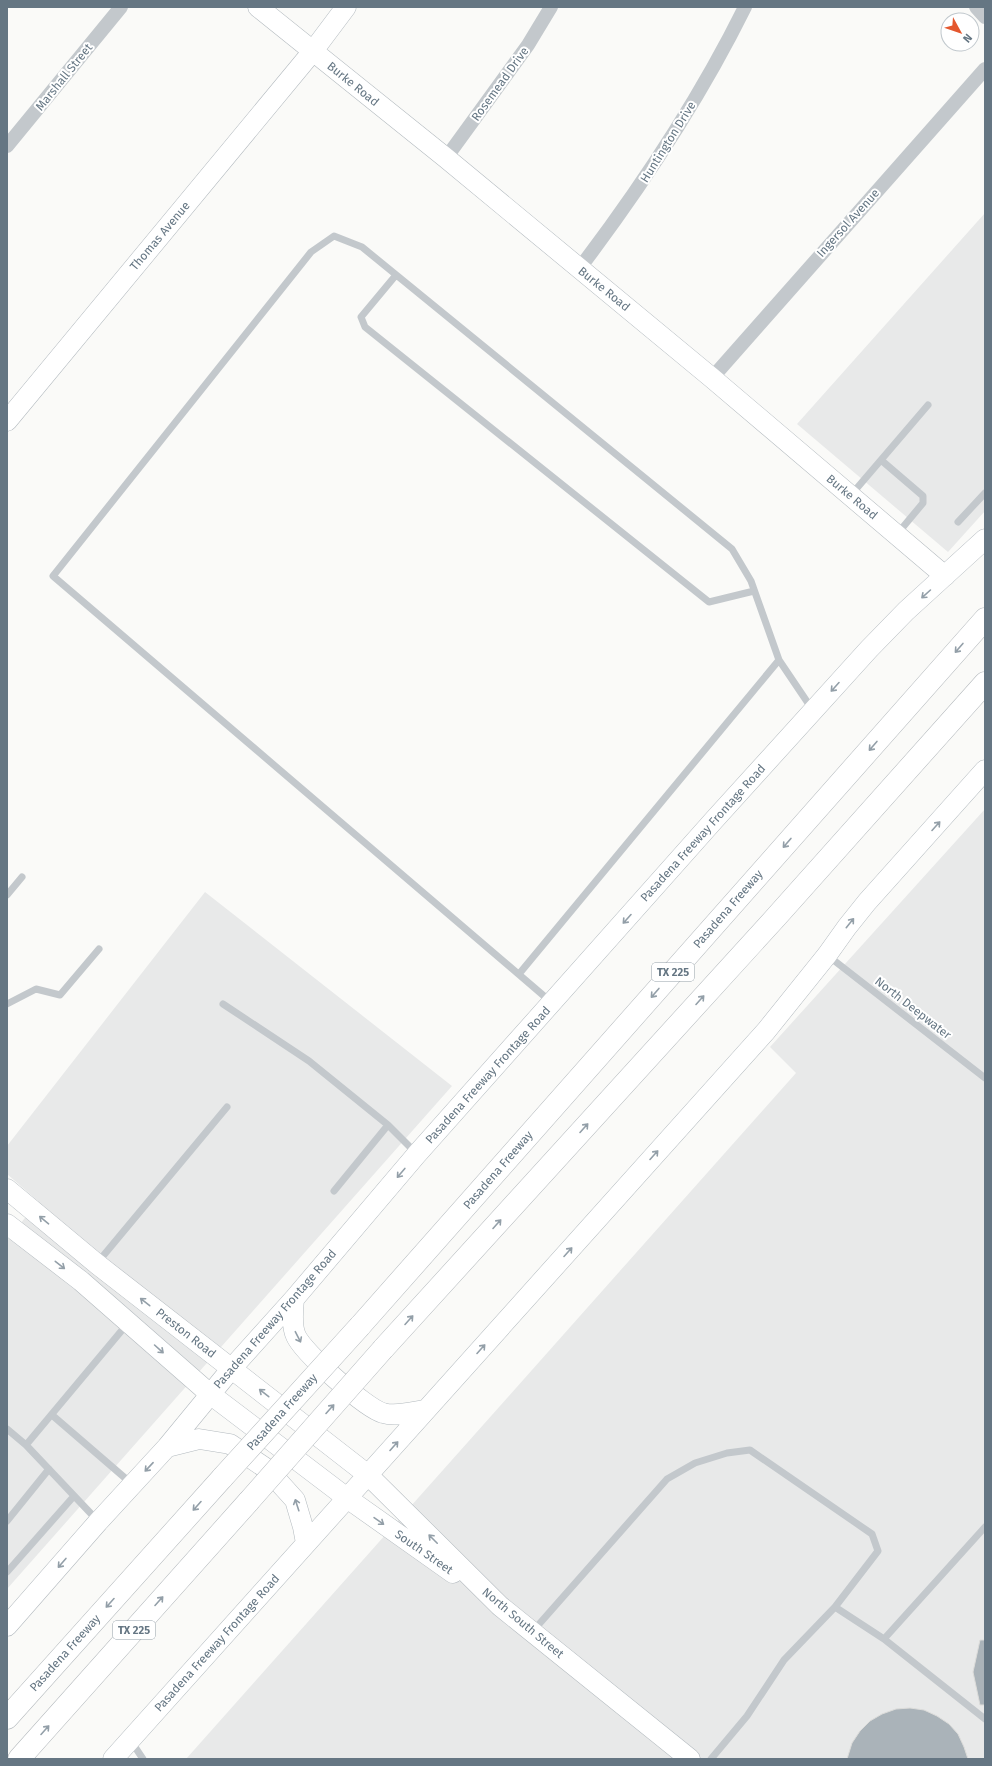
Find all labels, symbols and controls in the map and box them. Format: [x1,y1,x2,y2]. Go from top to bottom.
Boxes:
north arrow [940,12,980,52]
text: N [960,31,975,45]
street label: Marshall Street [33,40,96,113]
street label: Rosemead Drive [468,44,532,124]
street label: Burke Road [324,59,382,109]
street label: Huntington Drive [638,99,698,185]
street label: Ingersol Avenue [814,186,882,260]
street label: Thomas Avenue [127,199,193,273]
street label: Burke Road [575,264,633,314]
street label: Burke Road [824,472,880,522]
one-way arrow [920,589,931,598]
one-way arrow [955,643,964,653]
one-way arrow [830,681,839,692]
one-way arrow [869,740,878,750]
street label: Pasadena Freeway Frontage Road [638,762,768,904]
one-way arrow [931,820,940,831]
one-way arrow [782,838,792,848]
street label: Pasadena Freeway [690,867,766,951]
one-way arrow [622,914,631,924]
one-way arrow [846,918,854,929]
road number: TX 225 [652,963,694,981]
street label: North Deepwater [872,974,954,1042]
one-way arrow [650,988,659,998]
one-way arrow [695,996,704,1006]
street label: Pasadena Freeway Frontage Road [423,1004,553,1146]
one-way arrow [579,1123,589,1133]
street label: Pasadena Freeway [460,1128,536,1212]
one-way arrow [650,1150,659,1161]
one-way arrow [396,1168,405,1179]
one-way arrow [39,1216,50,1225]
one-way arrow [492,1219,501,1229]
street label: Pasadena Freeway Frontage Road [211,1247,339,1391]
one-way arrow [563,1247,572,1258]
one-way arrow [55,1260,66,1269]
one-way arrow [140,1297,151,1306]
street label: Preston Road [153,1305,219,1361]
one-way arrow [405,1315,414,1325]
one-way arrow [295,1331,302,1343]
one-way arrow [154,1344,165,1353]
one-way arrow [476,1345,485,1355]
street label: Pasadena Freeway [244,1371,320,1453]
one-way arrow [258,1389,269,1398]
one-way arrow [326,1403,335,1414]
one-way arrow [389,1441,398,1451]
one-way arrow [144,1462,154,1472]
one-way arrow [293,1499,300,1512]
one-way arrow [192,1501,202,1511]
one-way arrow [373,1517,384,1525]
street label: South Street [392,1527,456,1578]
one-way arrow [428,1535,438,1544]
one-way arrow [57,1558,67,1568]
street label: Pasadena Freeway Frontage Road [152,1572,282,1714]
street label: North South Street [479,1585,567,1662]
one-way arrow [155,1596,164,1606]
one-way arrow [106,1597,115,1608]
street label: Pasadena Freeway [27,1612,103,1694]
road number: TX 225 [113,1621,155,1639]
one-way arrow [41,1725,50,1735]

